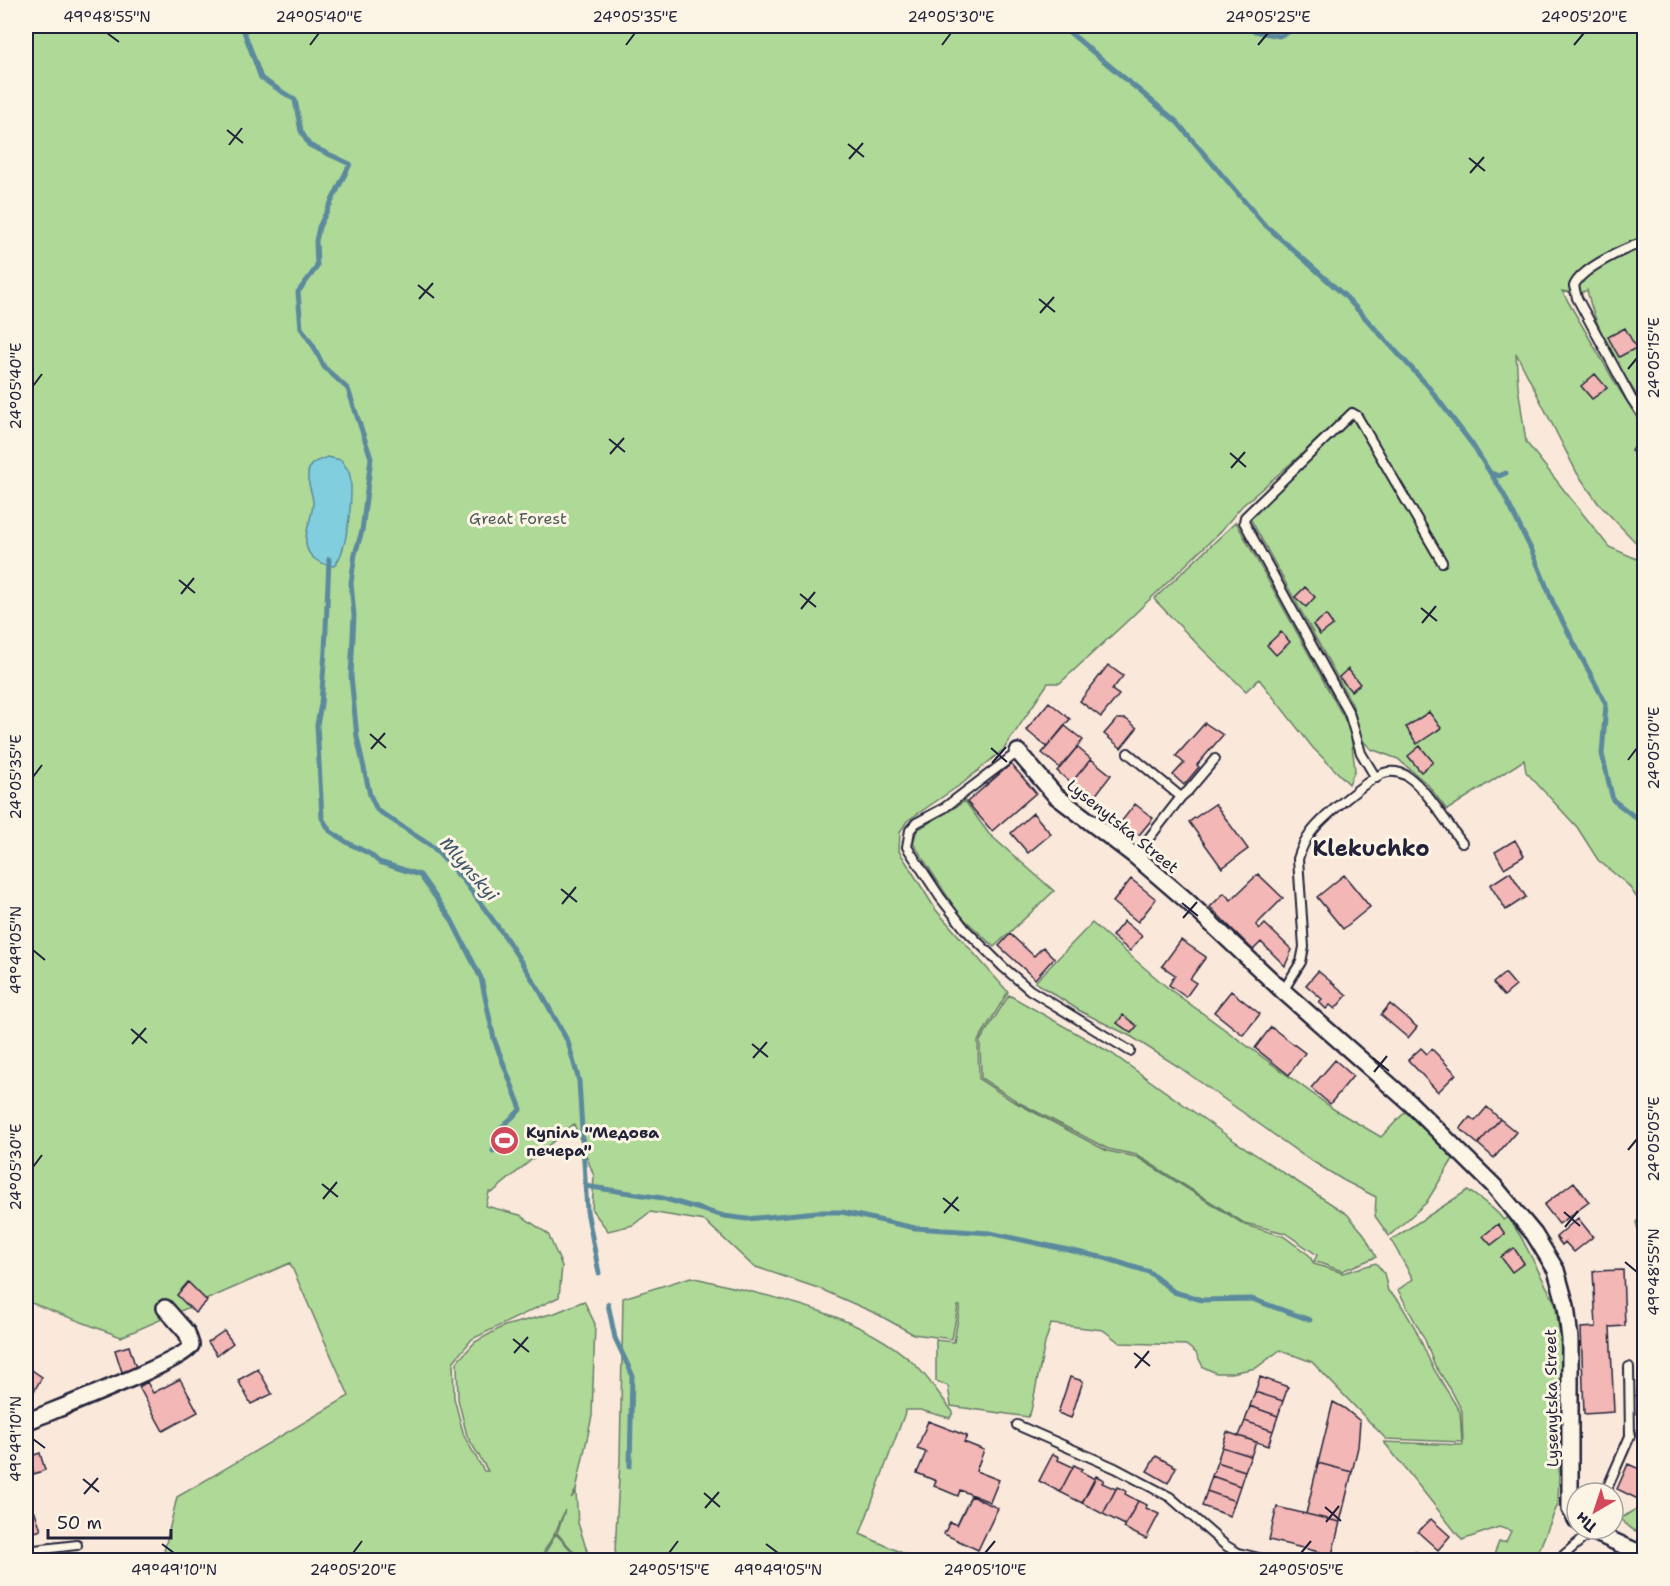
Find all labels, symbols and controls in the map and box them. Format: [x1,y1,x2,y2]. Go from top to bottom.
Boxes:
text: 49°48'55"N [63,7,151,27]
text: 24°05'40"E [276,7,362,27]
text: 24°05'35"E [592,7,678,27]
text: 24°05'30"E [908,7,994,27]
text: 24°05'25"E [1225,7,1311,27]
text: 24°05'20"E [1541,7,1627,27]
text: 24°05'15"E [1644,317,1664,399]
text: 24°05'40"E [6,343,26,429]
park label: Great Forest [469,508,567,529]
text: 24°05'10"E [1644,707,1664,789]
text: 24°05'35"E [6,734,26,820]
street label: Lysenytska Street [1062,775,1183,878]
water label: Mlynskyi [434,832,504,907]
district label: Klekuchko [1313,834,1429,863]
text: 49°49'05"N [6,906,26,994]
text: 24°05'05"E [1644,1096,1664,1182]
place label: Купіль "Медова печера" [526,1122,659,1161]
text: 24°05'30"E [6,1124,26,1210]
sports icon: Купіль "Медова печера" [489,1125,521,1157]
text: 49°48'55"N [1644,1228,1664,1316]
street label: Lysenytska Street [1540,1329,1563,1467]
text: 49°49'10"N [6,1396,26,1482]
north arrow [1565,1481,1625,1541]
scale bar [48,1502,171,1540]
text: Пн [1571,1507,1601,1537]
text: 50 m [57,1511,102,1535]
text: 49°49'10"N [131,1560,217,1580]
text: 24°05'20"E [310,1560,396,1580]
text: 24°05'15"E [628,1560,710,1580]
text: 49°49'05"N [734,1560,822,1580]
text: 24°05'10"E [944,1560,1026,1580]
text: 24°05'05"E [1258,1560,1344,1580]

